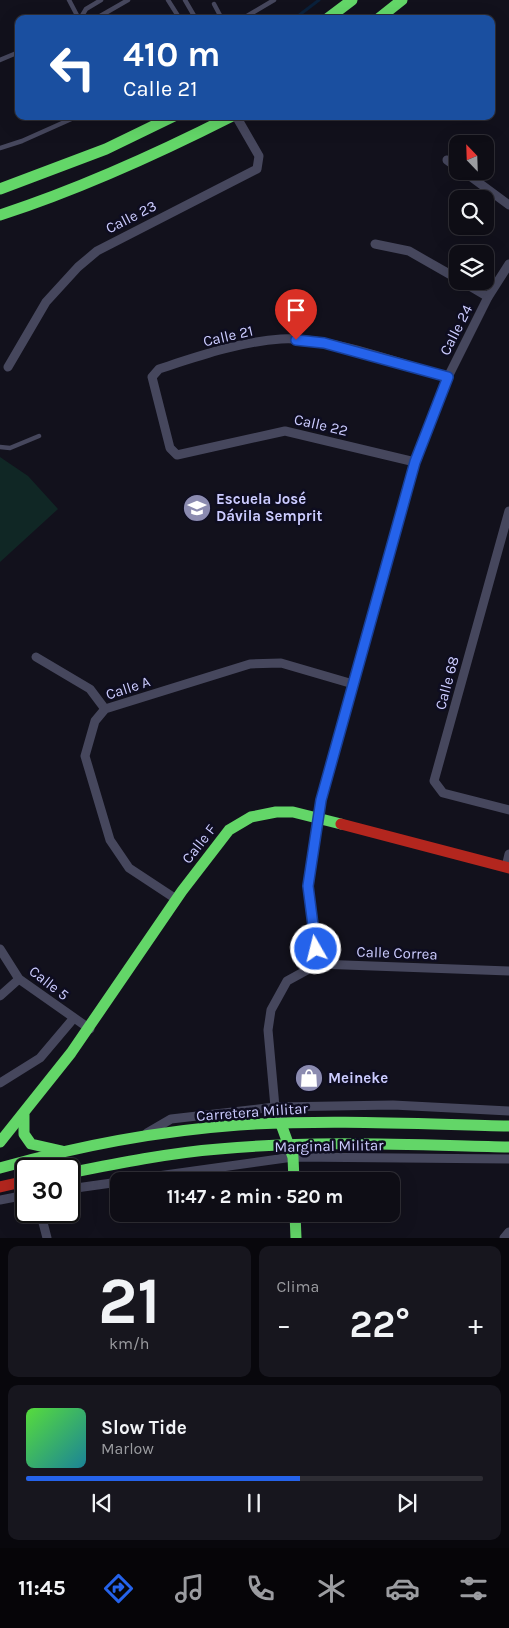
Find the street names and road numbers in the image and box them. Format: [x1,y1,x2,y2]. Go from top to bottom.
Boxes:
street label: Calle 23 [103,197,159,237]
street label: Calle 24 [436,301,477,358]
street label: Calle 21 [201,322,255,350]
street label: Calle 22 [292,410,350,440]
street label: Calle 68 [431,654,463,712]
street label: Calle A [103,672,153,704]
street label: Calle F [178,821,220,867]
street label: Calle Correa [356,943,438,963]
street label: Calle 5 [25,962,73,1004]
street label: Carretera Militar [196,1099,309,1125]
street label: Marginal Militar [274,1136,384,1156]

